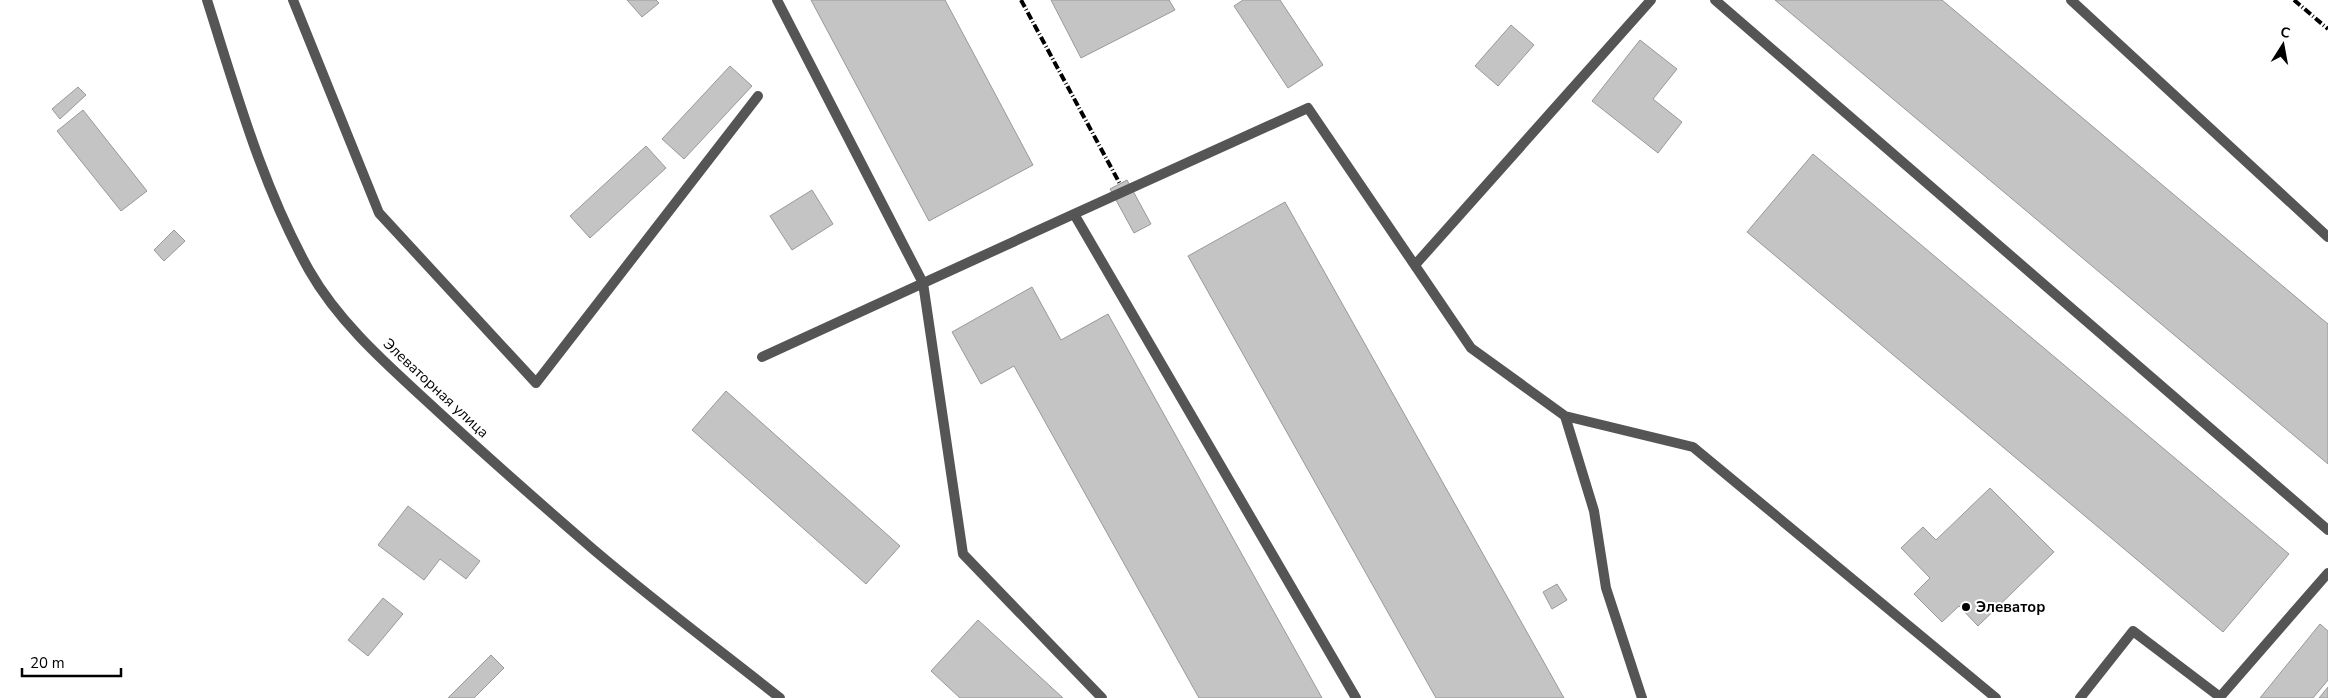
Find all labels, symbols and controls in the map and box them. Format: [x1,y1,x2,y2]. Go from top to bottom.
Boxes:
north arrow [2258,20,2308,70]
text: С [2279,22,2292,43]
street label: Элеваторная улица [379,334,493,442]
place label: Элеватор [1976,597,2045,617]
marker: Элеватор [1960,601,1972,613]
scale bar [22,646,121,678]
text: 20 m [30,653,65,673]

